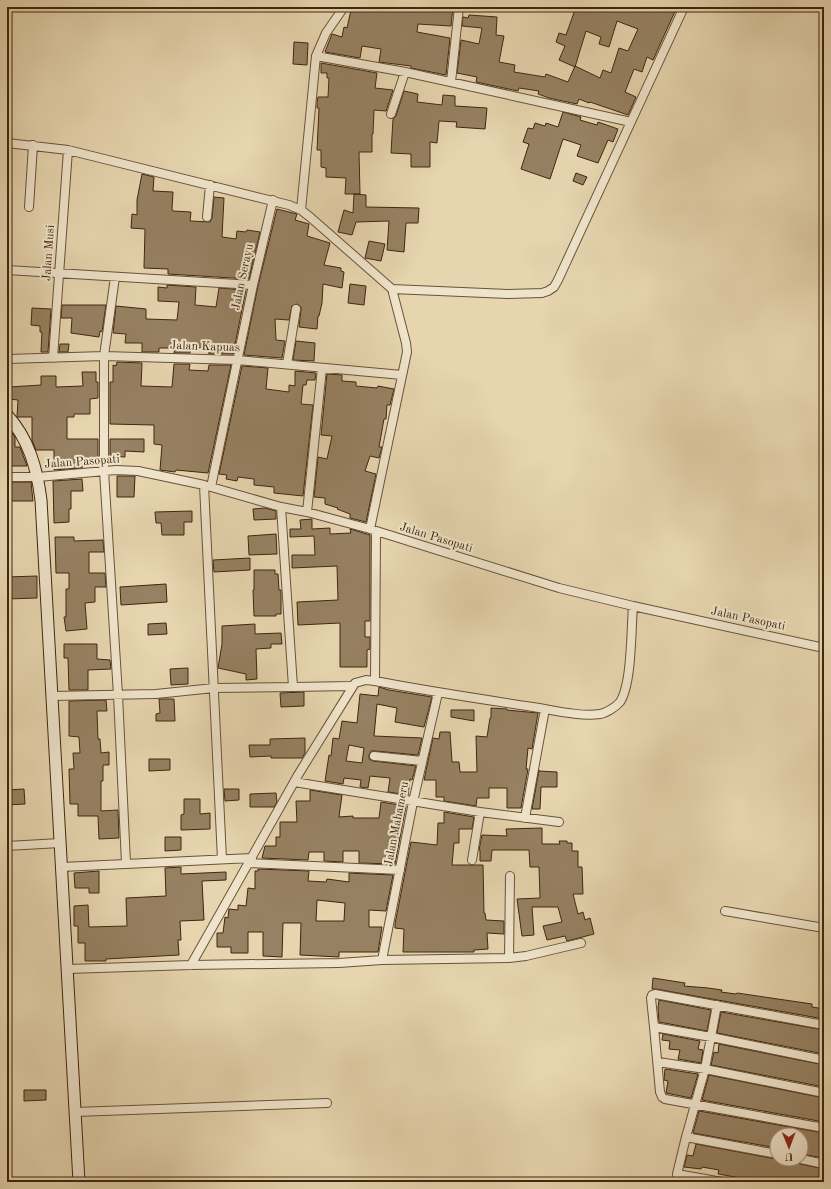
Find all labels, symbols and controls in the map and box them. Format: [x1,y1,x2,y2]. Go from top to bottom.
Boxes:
street label: Jalan Musi [41,224,57,282]
street label: Jalan Serayu [230,242,256,311]
street label: Jalan Kapuas [170,340,240,354]
street label: Jalan Pasopati [44,453,120,471]
street label: Jalan Pasopati [398,521,474,555]
street label: Jalan Pasopati [710,605,786,633]
street label: Jalan Mahameru [383,780,411,867]
north arrow [769,1127,809,1167]
text: U [784,1150,794,1161]

